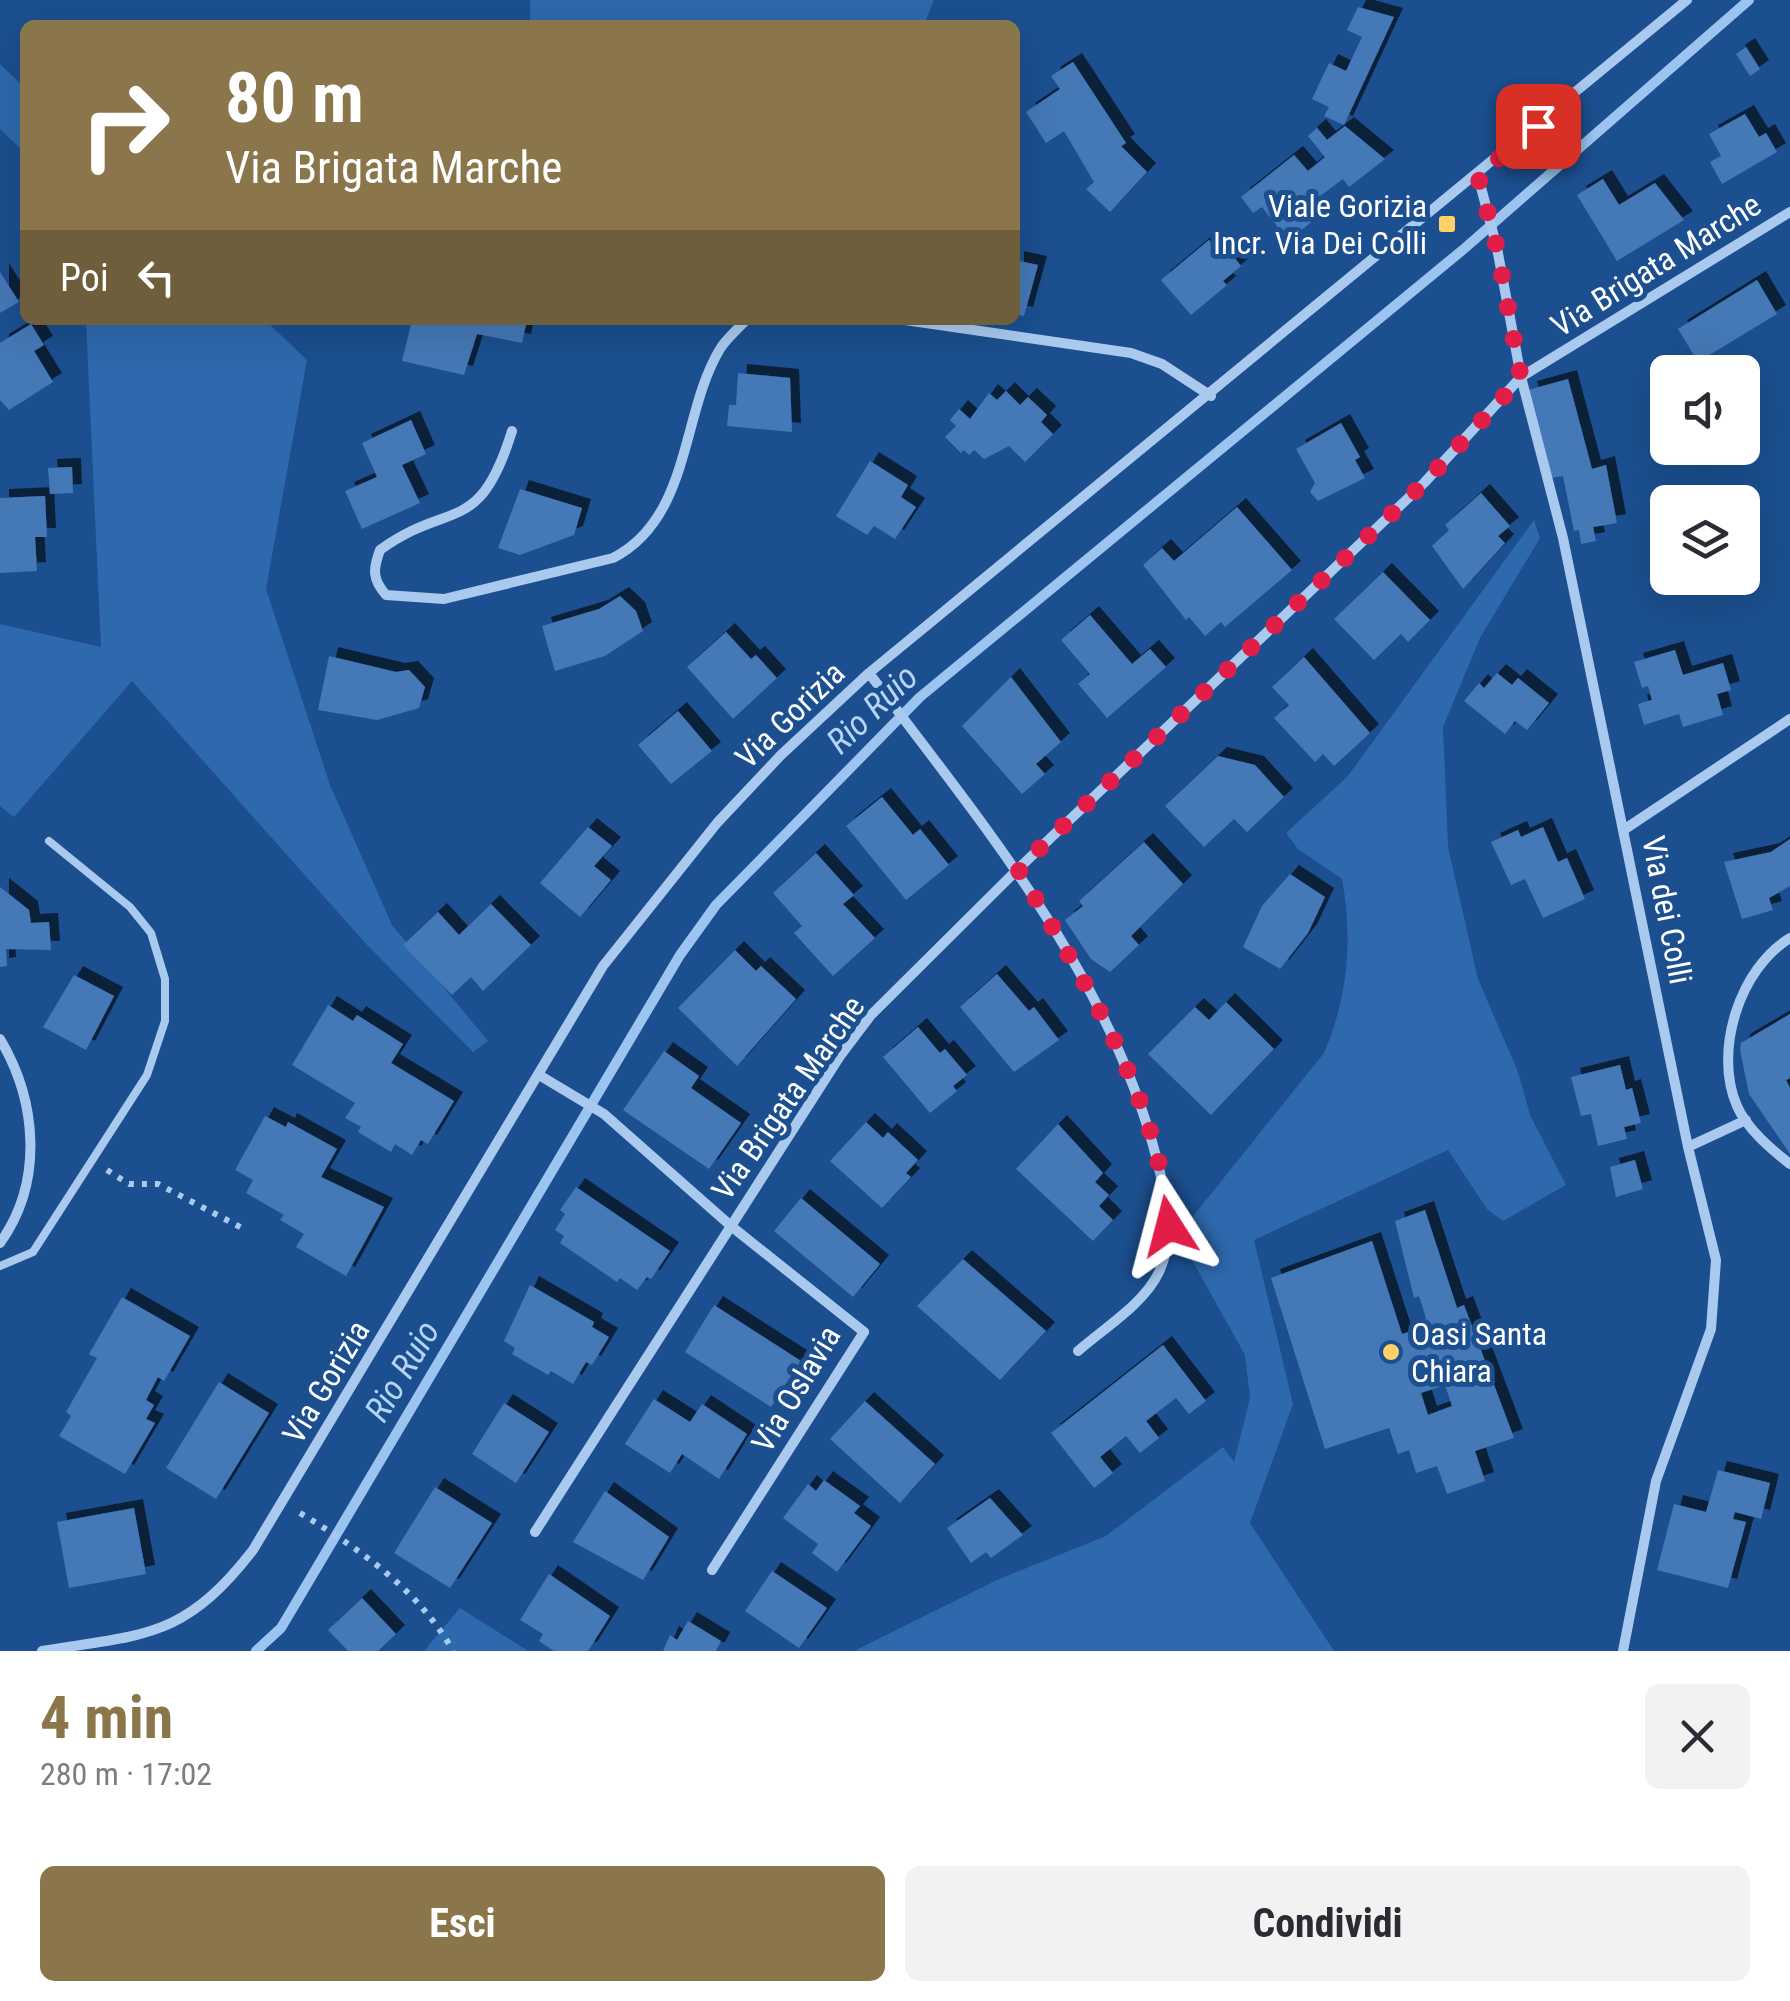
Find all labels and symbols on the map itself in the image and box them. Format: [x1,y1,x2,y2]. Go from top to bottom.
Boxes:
pin [1496,84,1581,169]
street label: Via Brigata Marche [1544,185,1768,345]
place label: Viale Gorizia Incr. Via Dei Colli [1213,187,1427,262]
marker: Viale Gorizia Incr. Via Dei Colli [1436,213,1458,235]
street label: Via Gorizia [728,654,852,776]
water label: Rio Ruio [819,656,926,762]
street label: Via dei Colli [1634,833,1700,987]
street label: Via Brigata Marche [704,989,872,1207]
position arrow [1117,1174,1221,1278]
street label: Via Gorizia [275,1314,377,1450]
water label: Rio Ruio [357,1314,448,1429]
place label: Oasi Santa Chiara [1411,1315,1547,1390]
street label: Via Oslavia [744,1319,848,1459]
marker: Oasi Santa Chiara [1380,1341,1402,1363]

